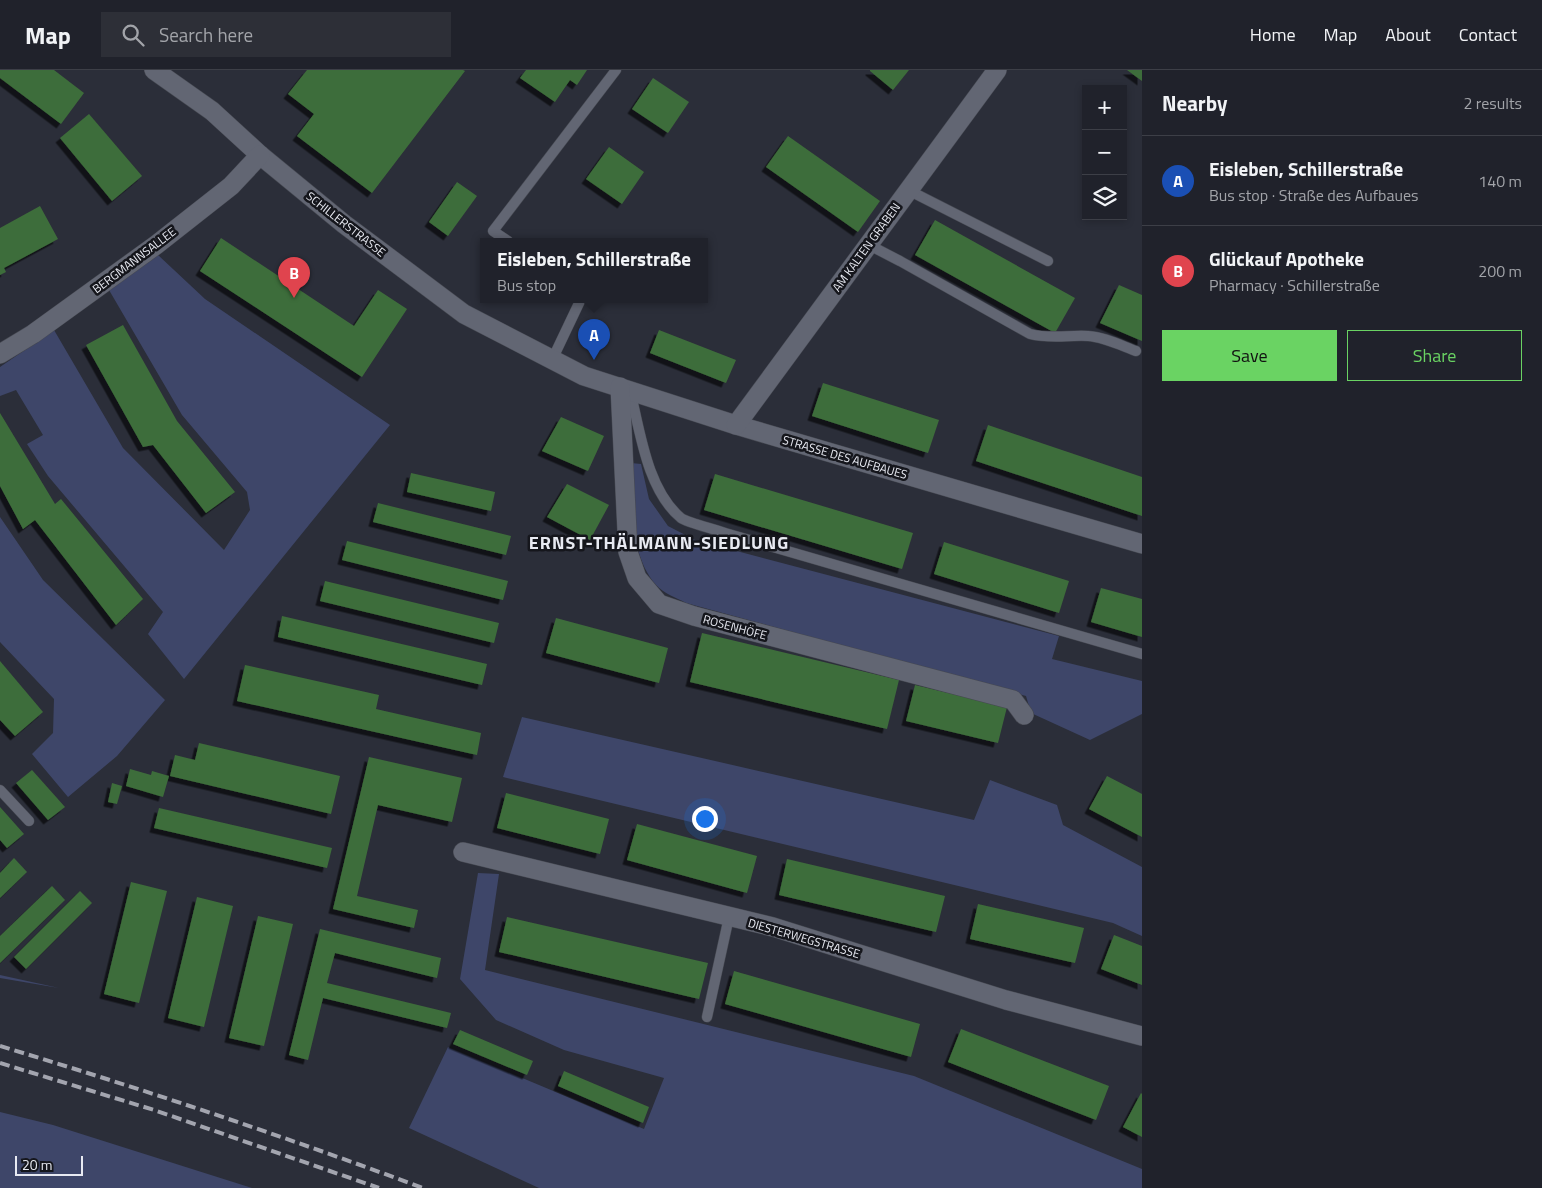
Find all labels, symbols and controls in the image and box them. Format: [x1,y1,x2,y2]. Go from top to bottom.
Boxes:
search box [101,12,451,57]
text: Map [25,17,71,53]
text: Search here [159,20,253,49]
icon: search [119,21,147,49]
text: Home [1250,21,1296,48]
text: Map [1324,21,1357,48]
text: About [1385,21,1431,48]
text: Contact [1459,21,1517,48]
map controls [1082,85,1127,220]
button: + [1082,85,1127,130]
text: Nearby [1162,87,1227,119]
text: 2 results [1463,91,1522,115]
button: − [1082,130,1127,175]
text: Eisleben, Schillerstraße [1209,154,1403,183]
text: A [1173,169,1183,193]
text: 140 m [1478,169,1522,193]
button: layers [1082,175,1127,220]
text: Bus stop · Straße des Aufbaues [1209,183,1419,207]
street label: SCHILLERSTRASSE [302,187,390,261]
street label: AM KALTEN GRABEN [827,198,905,296]
street label: BERGMANNSALLEE [88,222,180,298]
popup [480,238,708,303]
text: Eisleben, Schillerstraße [497,244,691,273]
text: Glückauf Apotheke [1209,244,1364,273]
pin: B [278,257,310,298]
text: B [1173,259,1183,283]
text: 200 m [1478,259,1522,283]
text: Bus stop [497,273,556,297]
text: Pharmacy · Schillerstraße [1209,273,1380,297]
pin: A [578,319,610,360]
button: Save [1162,330,1337,381]
button: Share [1347,330,1522,381]
street label: STRASSE DES AUFBAUES [780,430,910,484]
district label: ERNST-THÄLMANN-SIEDLUNG [529,529,789,556]
street label: ROSENHÖFE [701,609,769,645]
your location [692,806,718,832]
street label: DIESTERWEGSTRASSE [746,913,862,963]
scale bar [15,1153,82,1176]
text: 20 m [22,1154,52,1175]

